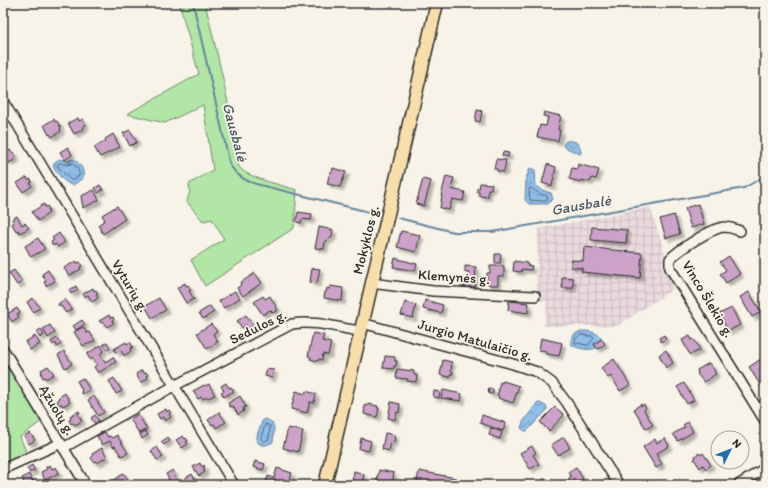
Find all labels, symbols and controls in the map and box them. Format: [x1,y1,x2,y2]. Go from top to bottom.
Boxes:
water label: Gausbalė [219,101,252,164]
water label: Gausbalė [550,191,613,219]
street label: Mokyklos g. [349,204,383,276]
street label: Vyturių g. [108,257,152,315]
street label: Vinco Šlekio g. [678,257,738,341]
street label: Klemynės g. [417,266,491,288]
street label: Sedulos g. [227,306,289,348]
street label: Jurgio Matulaičio g. [416,316,534,364]
street label: Ąžuolų g. [35,382,79,438]
north arrow [710,430,750,470]
text: N [730,436,744,451]

